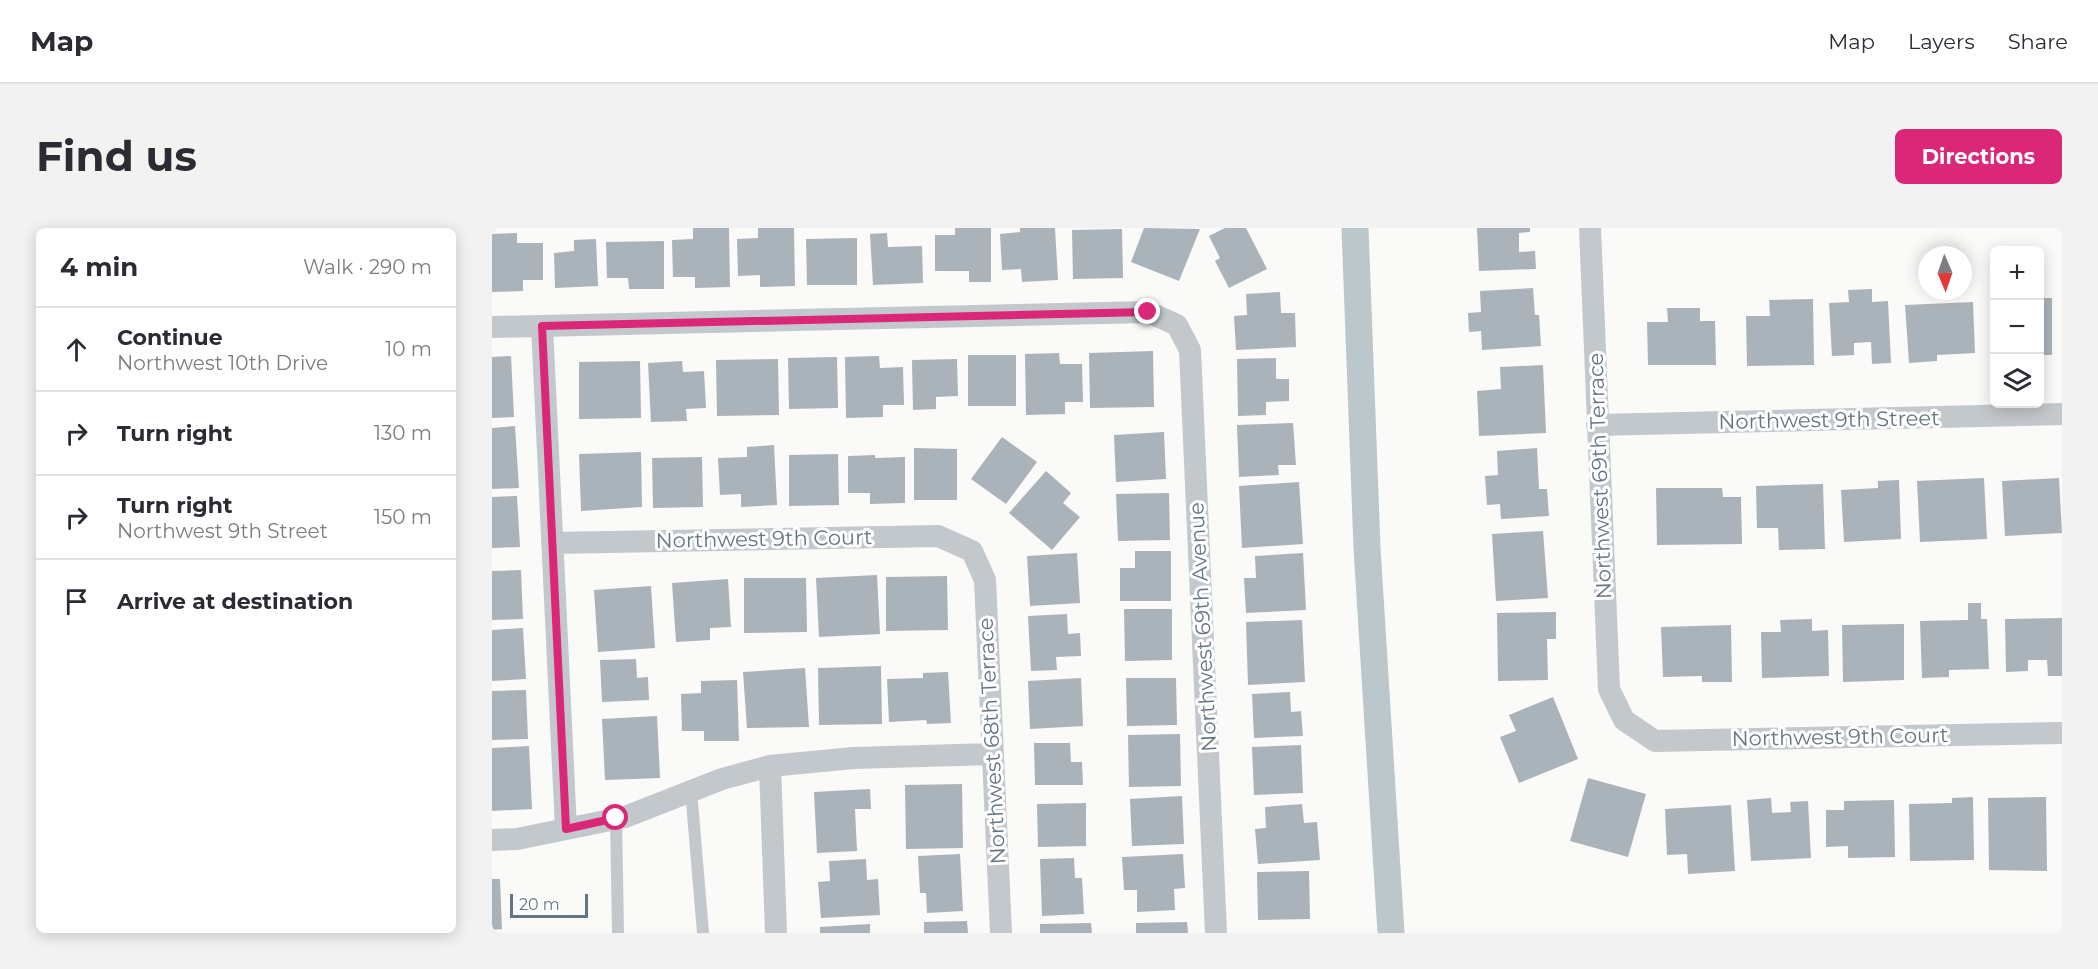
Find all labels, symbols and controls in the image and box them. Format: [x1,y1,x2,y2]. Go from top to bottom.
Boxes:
text: Map [30,24,93,58]
text: Map [1828,29,1875,54]
text: Layers [1908,29,1975,54]
text: Share [2008,29,2068,54]
button: Directions [1895,129,2062,184]
text: Find us [36,130,197,182]
north arrow [1918,246,1972,300]
map controls [1990,246,2044,408]
button: + [1990,246,2044,300]
text: 4 min [60,251,138,283]
text: Walk · 290 m [303,255,432,279]
route end [1134,298,1160,324]
button: − [1990,300,2044,354]
text: Continue [117,324,223,351]
icon: ahead [60,333,93,366]
text: 10 m [385,337,432,361]
text: Northwest 10th Drive [117,351,328,375]
street label: Northwest 69th Terrace [1583,352,1616,600]
button: layers [1990,354,2044,408]
street label: Northwest 9th Street [1718,405,1940,434]
icon: right [60,417,93,450]
text: Turn right [117,420,232,447]
text: 130 m [374,421,432,445]
text: Turn right [117,492,232,519]
icon: right [60,501,93,534]
street label: Northwest 69th Avenue [1183,502,1222,752]
text: 150 m [374,505,432,529]
text: Northwest 9th Street [117,519,328,543]
street label: Northwest 9th Court [655,524,873,553]
icon: arrive [60,585,93,618]
text: Arrive at destination [117,588,353,615]
street label: Northwest 68th Terrace [973,617,1010,865]
street label: Northwest 9th Court [1731,722,1949,751]
route start [602,804,628,830]
scale bar [510,891,588,918]
text: 20 m [519,895,560,914]

